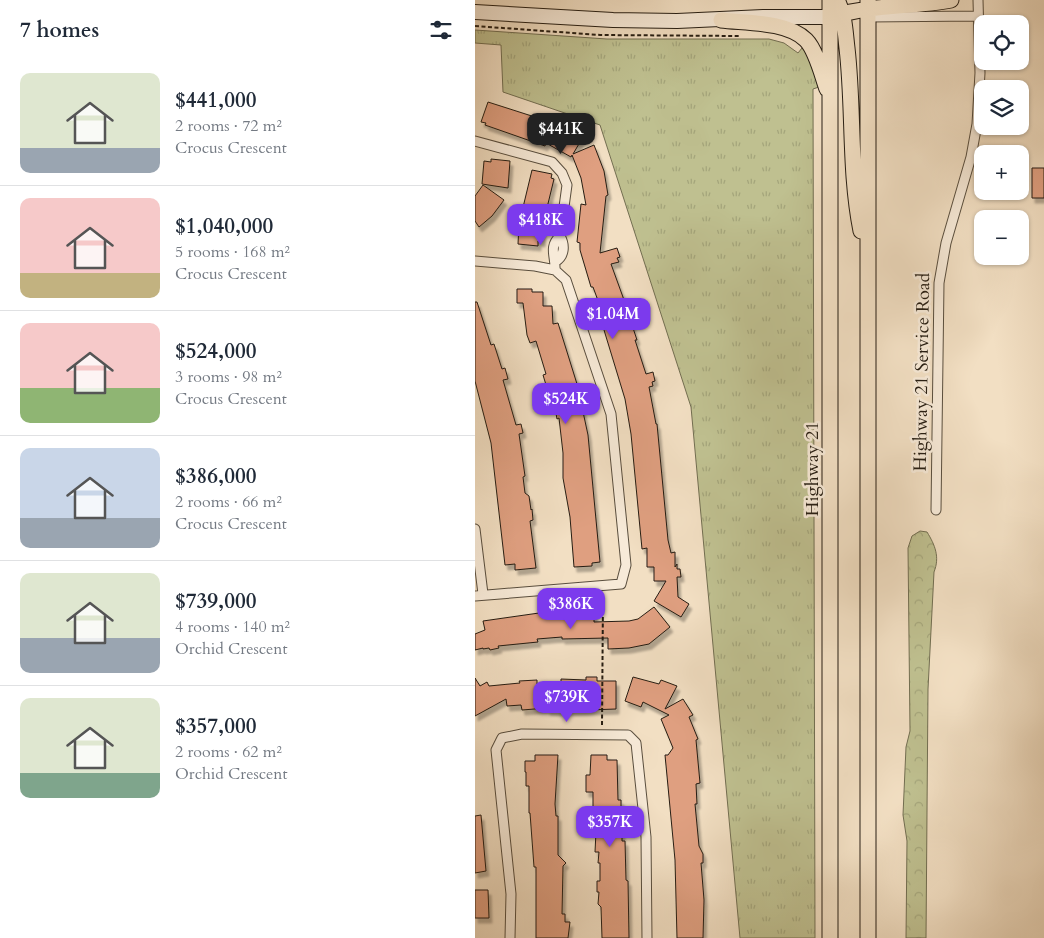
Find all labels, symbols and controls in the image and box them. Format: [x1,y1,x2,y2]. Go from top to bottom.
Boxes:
map controls [974,15,1029,265]
button: locate [974,15,1029,70]
text: 7 homes [20,16,99,45]
icon: filters [427,16,455,44]
button: layers [974,80,1029,135]
text: $441,000 [175,86,256,115]
icon: home [60,93,120,153]
pin: $441K [526,112,596,155]
text: 2 rooms · 72 m² [175,115,282,137]
text: $441K [538,118,584,140]
text: Crocus Crescent [175,137,287,159]
button: + [974,145,1029,200]
pin: $418K [506,204,576,246]
text: $418K [518,209,564,231]
button: − [974,210,1029,265]
text: $1,040,000 [175,212,273,241]
icon: home [60,218,120,278]
text: 5 rooms · 168 m² [175,241,290,263]
text: Crocus Crescent [175,263,287,285]
street label: Highway 21 Service Road [908,272,936,472]
pin: $1.04M [572,298,654,340]
text: $1.04M [587,303,639,325]
text: $524,000 [175,337,256,366]
icon: home [60,343,120,403]
text: 3 rooms · 98 m² [175,366,282,388]
pin: $524K [531,382,601,425]
text: Crocus Crescent [175,388,287,410]
text: $524K [543,388,589,410]
street label: Highway 21 [800,421,825,517]
text: $386,000 [175,462,256,491]
icon: home [60,468,120,528]
text: 2 rooms · 66 m² [175,491,282,513]
text: Crocus Crescent [175,513,287,535]
text: $739,000 [175,587,256,616]
pin: $386K [536,588,606,630]
icon: home [60,593,120,653]
text: $386K [548,593,594,615]
text: 4 rooms · 140 m² [175,616,290,638]
text: Orchid Crescent [175,638,287,660]
pin: $739K [532,680,602,723]
text: $739K [544,686,590,708]
text: $357,000 [175,712,256,741]
icon: home [60,718,120,778]
text: 2 rooms · 62 m² [175,741,282,763]
text: Orchid Crescent [175,763,287,785]
pin: $357K [575,806,645,848]
text: $357K [587,811,633,833]

